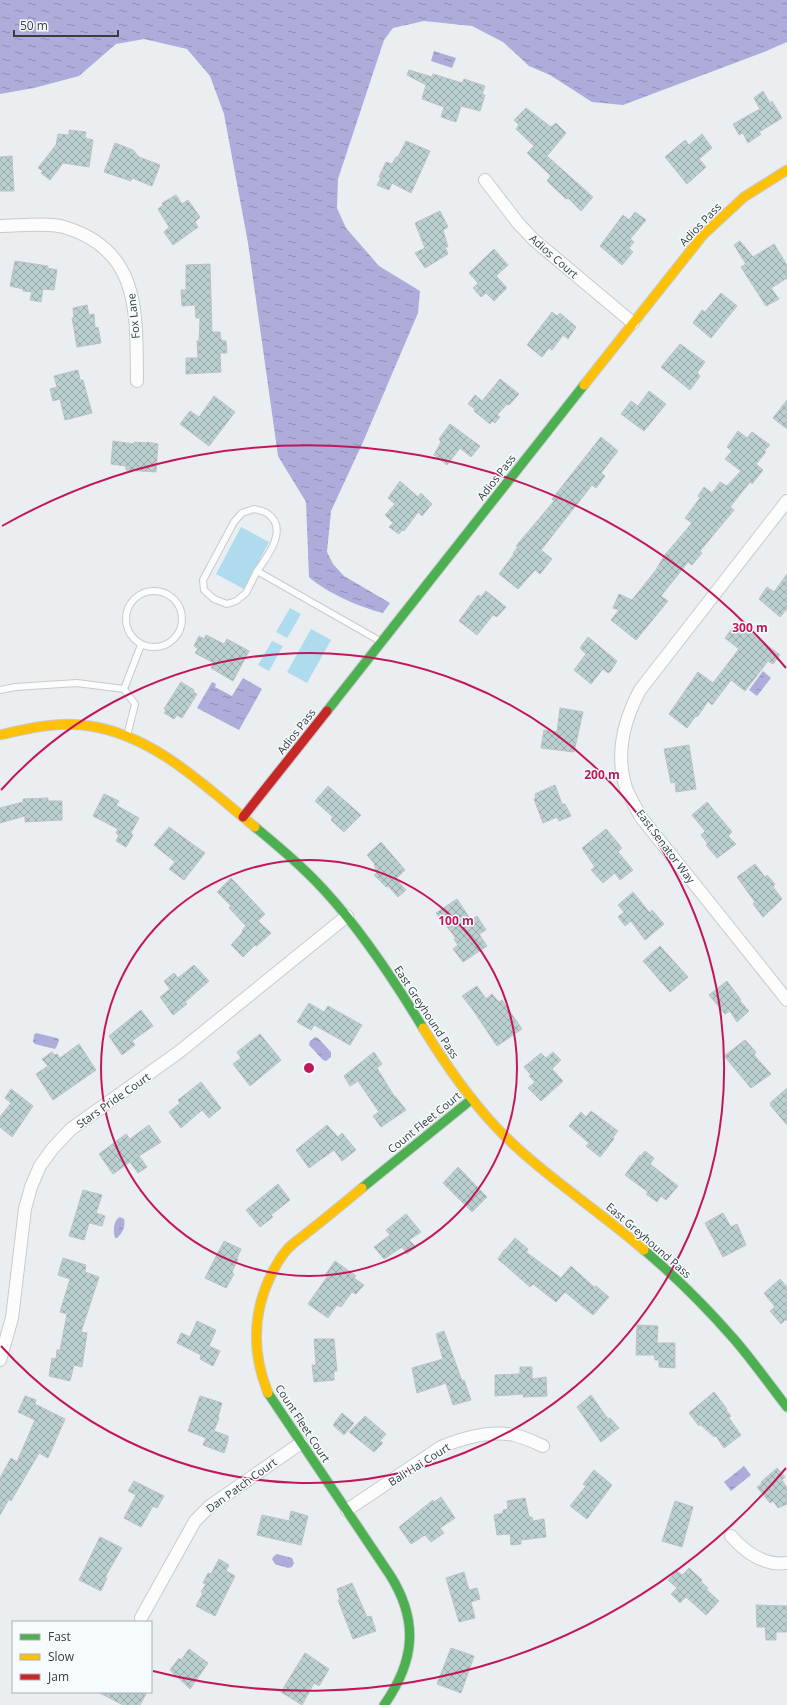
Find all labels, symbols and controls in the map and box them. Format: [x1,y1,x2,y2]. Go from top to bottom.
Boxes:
scale bar [14,12,118,38]
text: 50 m [20,17,48,34]
street label: Adios Pass [676,199,724,249]
street label: Adios Court [526,231,582,281]
street label: Fox Lane [123,292,143,340]
street label: Adios Pass [473,451,519,503]
text: 300 m [732,619,768,636]
street label: Adios Pass [273,705,319,757]
text: 200 m [584,766,620,783]
street label: East Senator Way [633,806,699,886]
text: 100 m [438,912,474,929]
street label: East Greyhound Pass [391,963,463,1061]
centre of rings [302,1061,316,1075]
street label: Stars Pride Court [73,1069,153,1131]
street label: Count Fleet Court [384,1088,464,1156]
street label: East Greyhound Pass [603,1199,695,1281]
street label: Count Fleet Court [272,1381,334,1465]
street label: Bali Hai Court [385,1439,453,1489]
street label: Dan Patch Court [203,1454,279,1516]
legend [12,1621,152,1693]
text: Fast [48,1628,71,1645]
text: Slow [48,1648,75,1665]
text: Jam [47,1668,69,1685]

